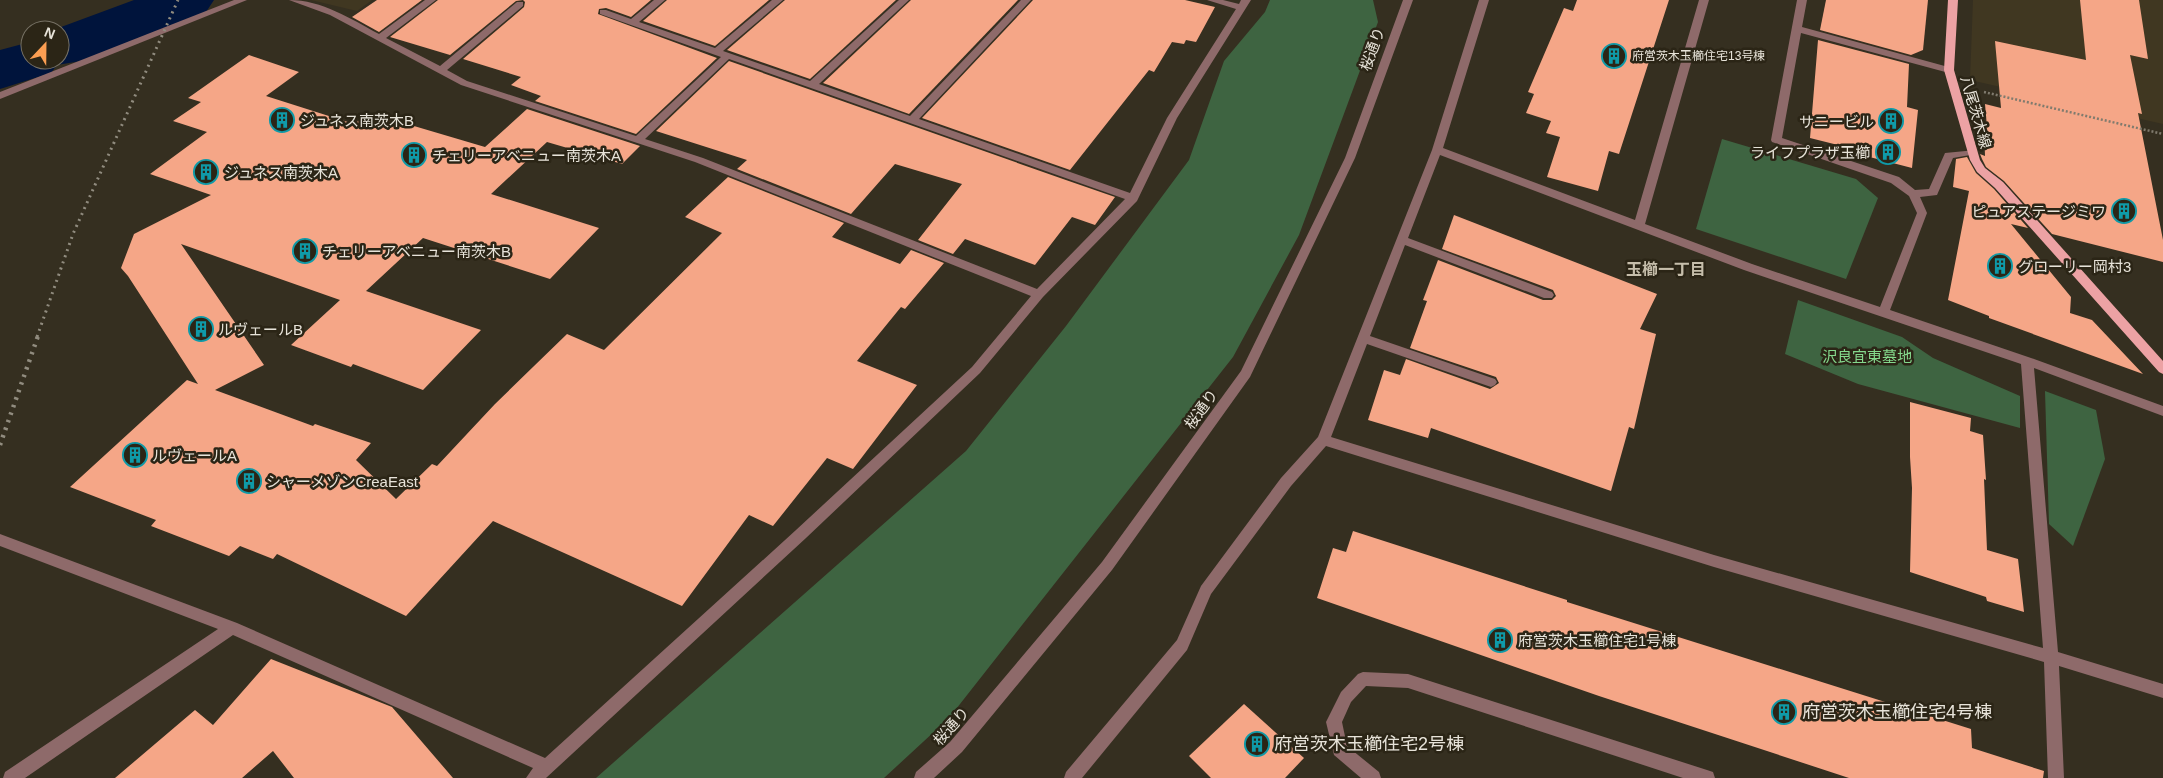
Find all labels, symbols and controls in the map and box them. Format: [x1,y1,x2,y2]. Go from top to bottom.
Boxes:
north arrow [20,20,70,70]
text: N [42,24,58,42]
street label: 桜通り [1356,25,1388,73]
building icon: 府営茨木玉櫛住宅13号棟 [1601,43,1627,69]
place label: 府営茨木玉櫛住宅13号棟 [1632,49,1765,63]
street label: 八尾茨木線 [1957,74,1995,150]
building icon: ジュネス南茨木B [269,107,295,133]
building icon: サニービル [1878,108,1904,134]
place label: ジュネス南茨木B [300,112,414,129]
place label: サニービル [1799,113,1874,130]
building icon: ライフプラザ玉櫛 [1875,139,1901,165]
building icon: チェリーアベニュー南茨木A [401,142,427,168]
place label: ライフプラザ玉櫛 [1750,144,1870,161]
place label: チェリーアベニュー南茨木A [432,147,621,164]
building icon: ジュネス南茨木A [193,159,219,185]
place label: ジュネス南茨木A [224,164,338,181]
building icon: ピュアステージミワ [2111,198,2137,224]
place label: ピュアステージミワ [1972,203,2106,220]
building icon: チェリーアベニュー南茨木B [292,238,318,264]
place label: チェリーアベニュー南茨木B [322,243,511,260]
building icon: グローリー岡村3 [1987,253,2013,279]
place label: グローリー岡村3 [2018,258,2131,275]
district label: 玉櫛一丁目 [1626,261,1706,278]
building icon: ルヴェールB [188,316,214,342]
place label: ルヴェールB [218,321,303,338]
park label: 沢良宜東墓地 [1822,348,1912,365]
street label: 桜通り [1181,386,1221,432]
building icon: ルヴェールA [122,442,148,468]
place label: ルヴェールA [152,447,237,464]
building icon: シャーメゾンCreaEast [236,468,262,494]
place label: シャーメゾンCreaEast [266,473,419,490]
building icon: 府営茨木玉櫛住宅1号棟 [1487,627,1513,653]
place label: 府営茨木玉櫛住宅1号棟 [1518,632,1676,649]
building icon: 府営茨木玉櫛住宅4号棟 [1771,699,1797,725]
place label: 府営茨木玉櫛住宅4号棟 [1802,702,1992,722]
street label: 桜通り [930,704,972,748]
building icon: 府営茨木玉櫛住宅2号棟 [1244,731,1270,757]
place label: 府営茨木玉櫛住宅2号棟 [1274,734,1464,754]

